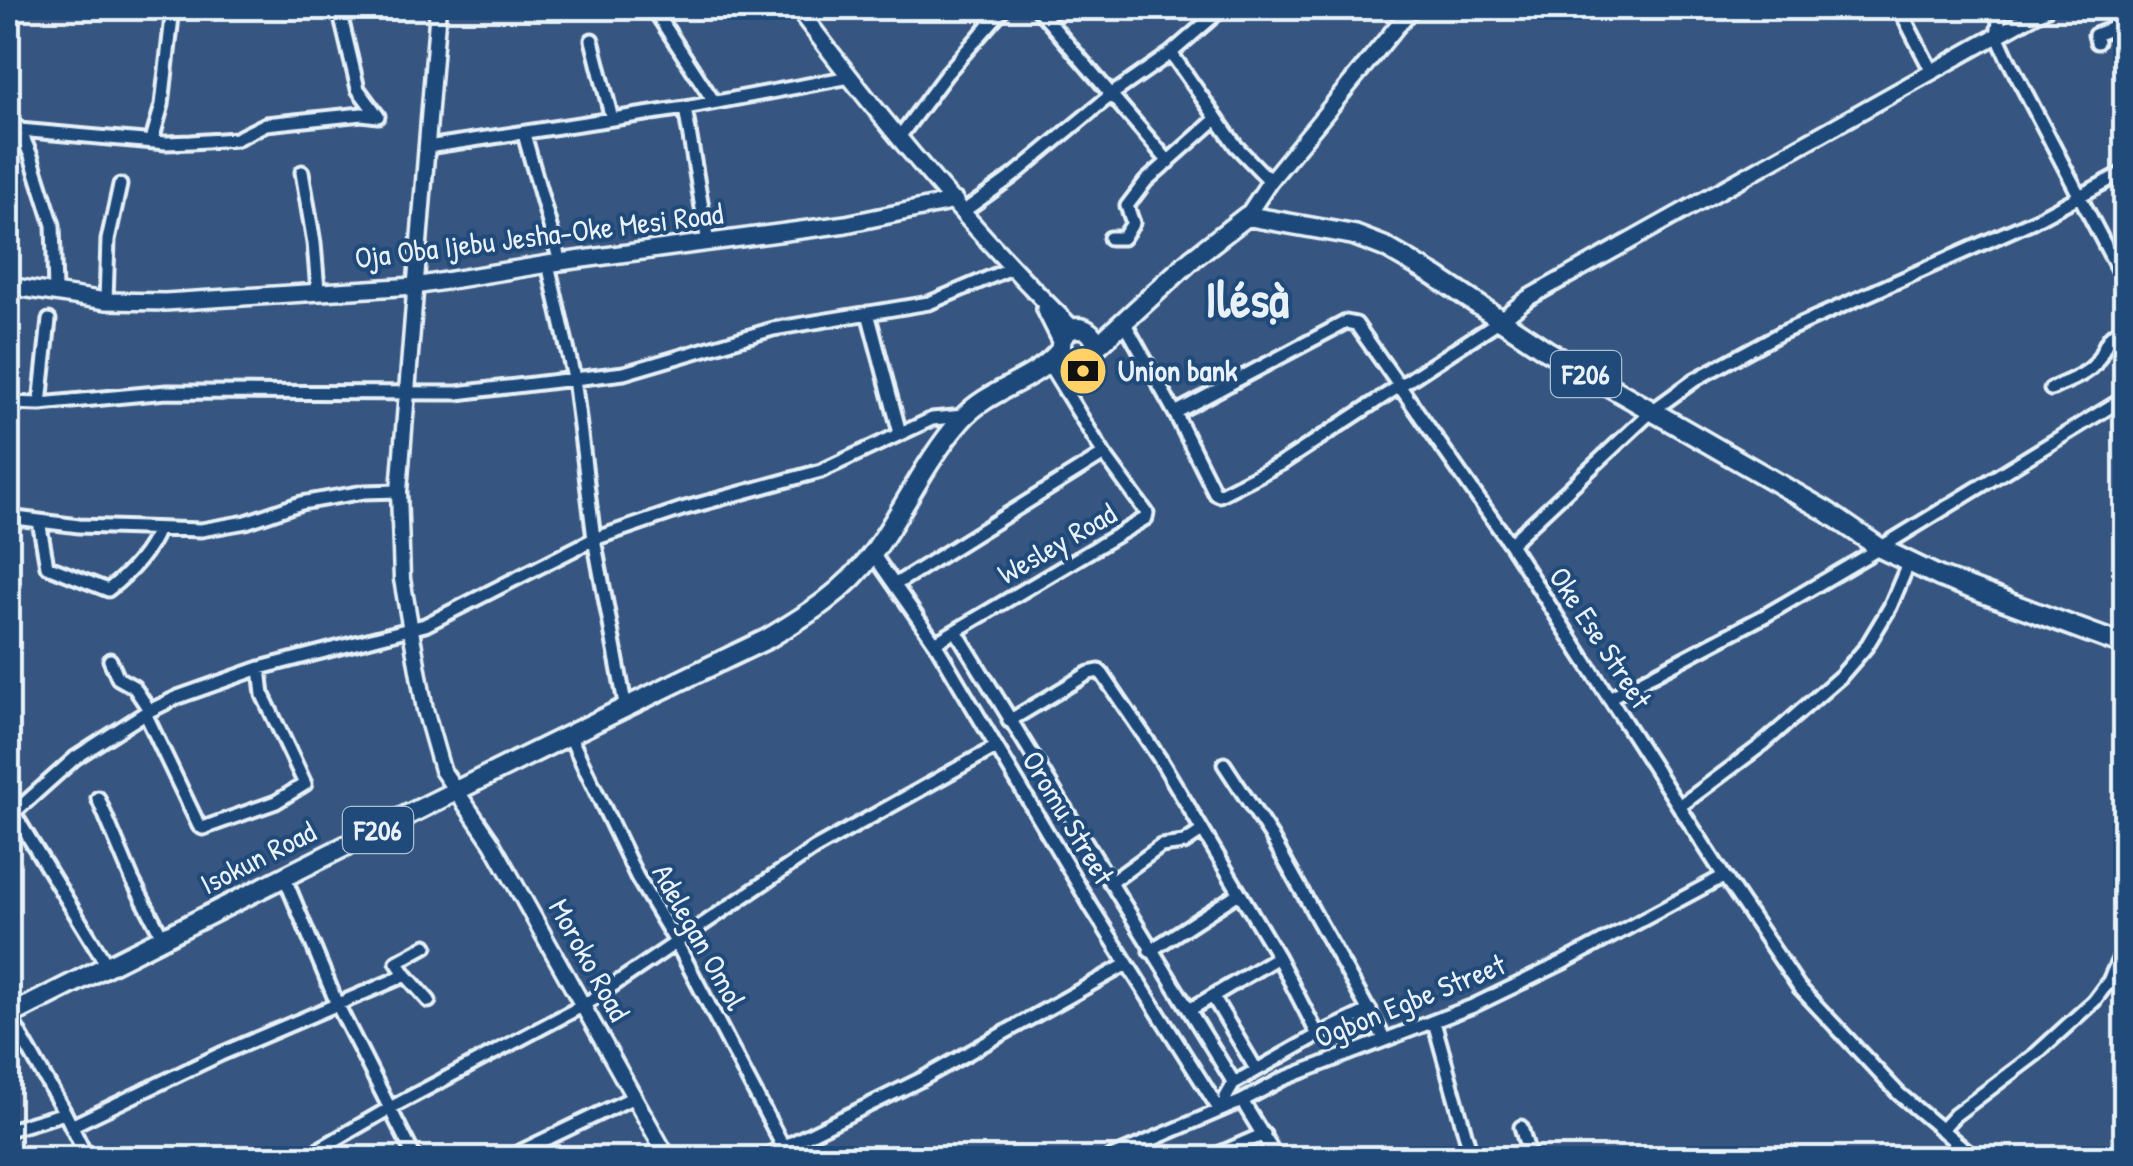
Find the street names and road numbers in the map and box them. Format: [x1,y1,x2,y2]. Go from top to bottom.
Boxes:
street label: Oja Oba Ijebu Jesha-Oke Mesi Road [353,193,726,277]
road number: F206 [1551,351,1621,397]
street label: Wesley Road [990,493,1123,593]
street label: Oke Ese Street [1540,559,1662,717]
street label: Oromu Street [1013,743,1125,892]
road number: F206 [343,807,413,853]
street label: Isokun Road [193,811,322,903]
street label: Adelegan Omol [643,856,756,1017]
street label: Moroko Road [540,891,640,1028]
street label: Ogbon Egbe Street [1308,943,1512,1057]

